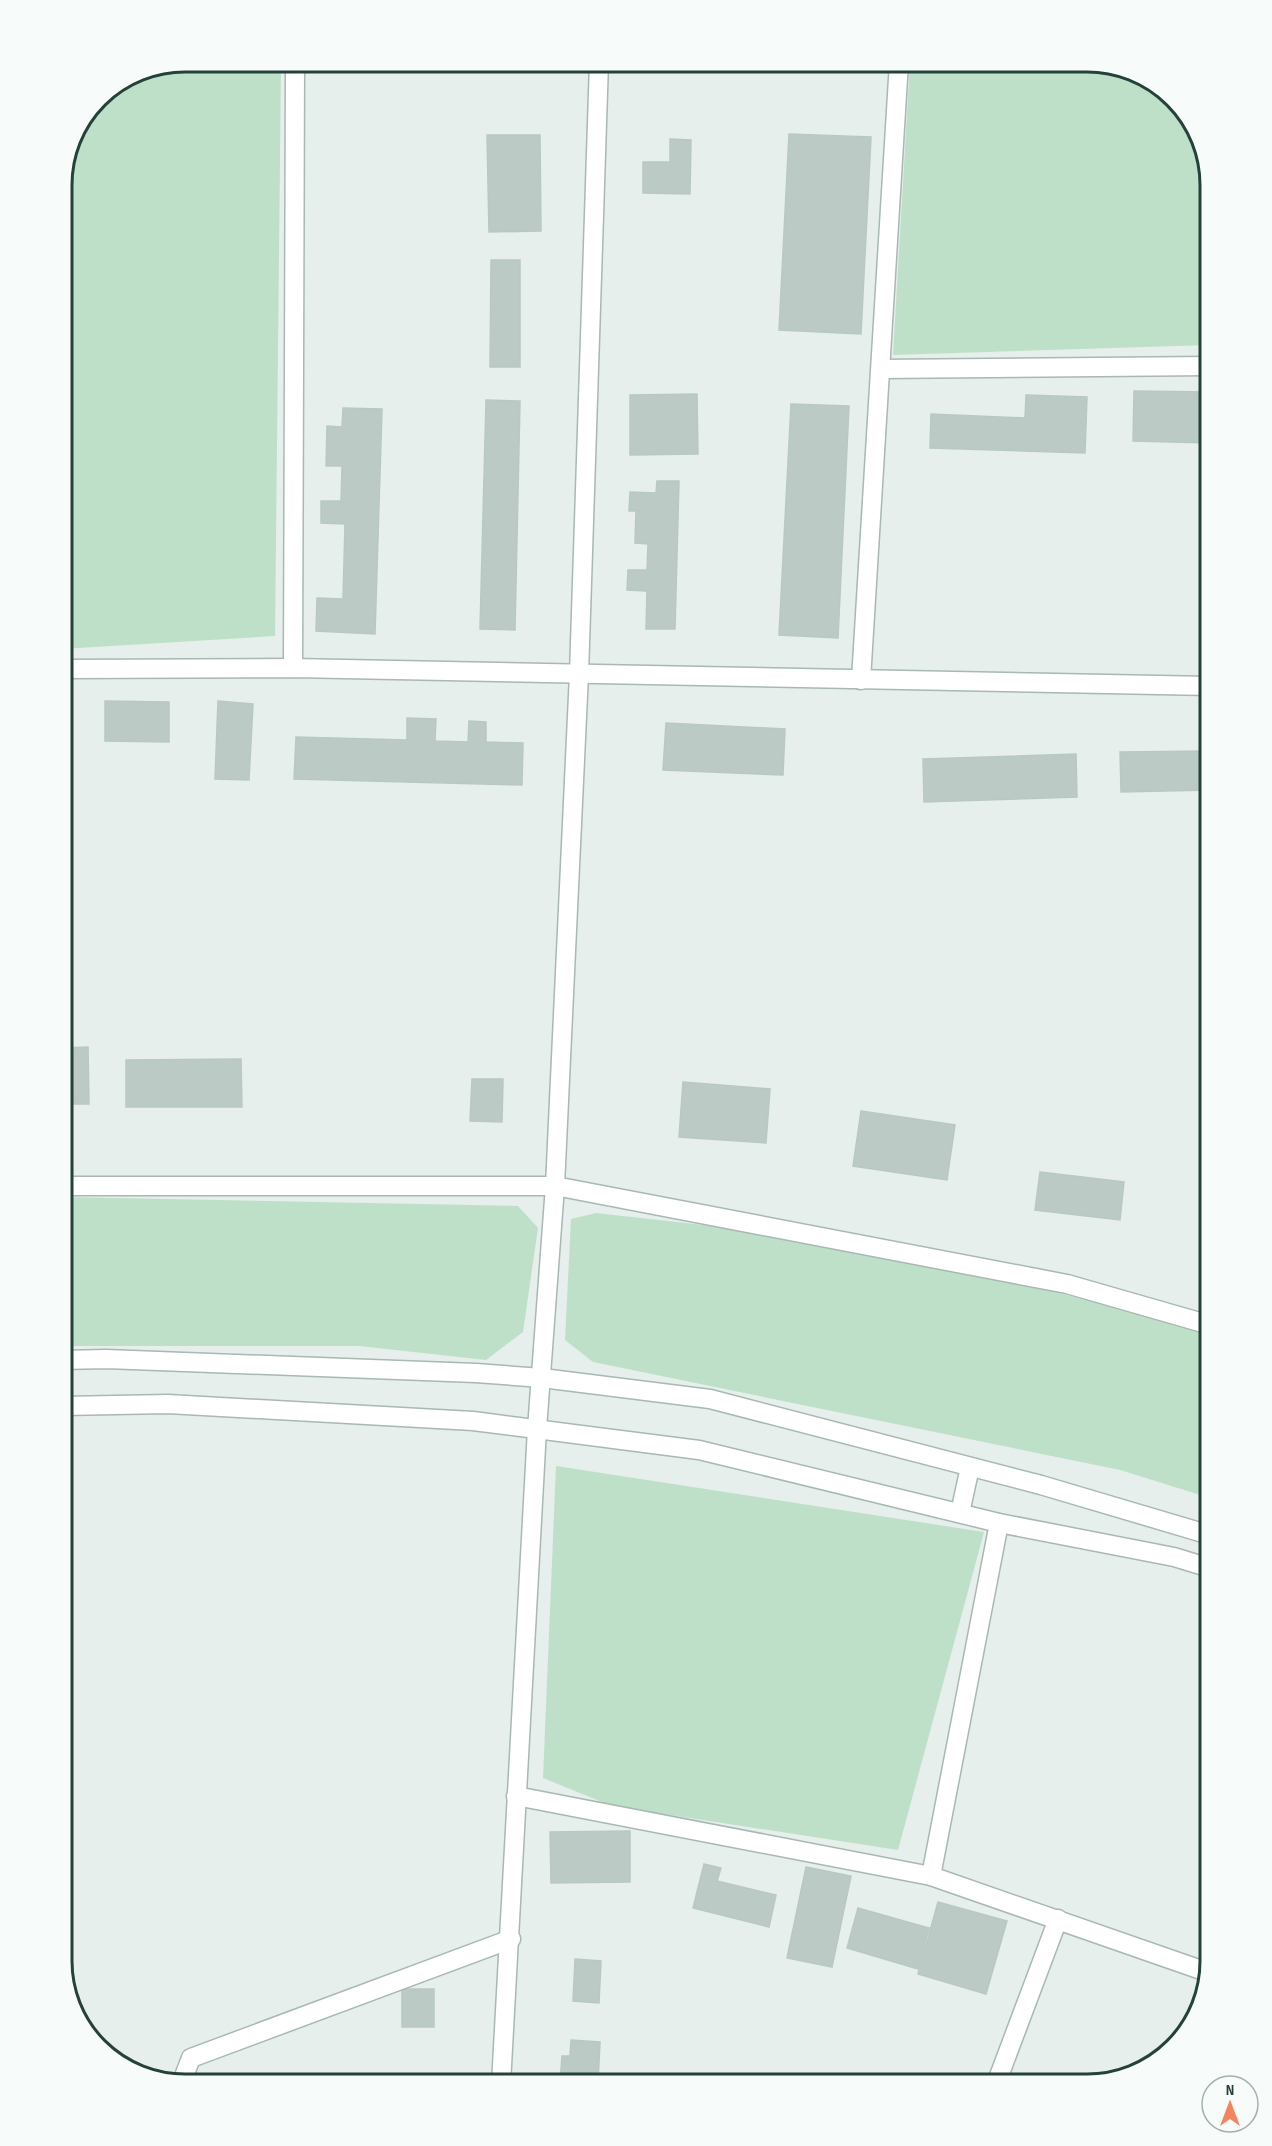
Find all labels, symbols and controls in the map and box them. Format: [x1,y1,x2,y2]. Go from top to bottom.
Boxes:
north arrow [1200,2074,1260,2134]
text: N [1226,2081,1234,2100]

